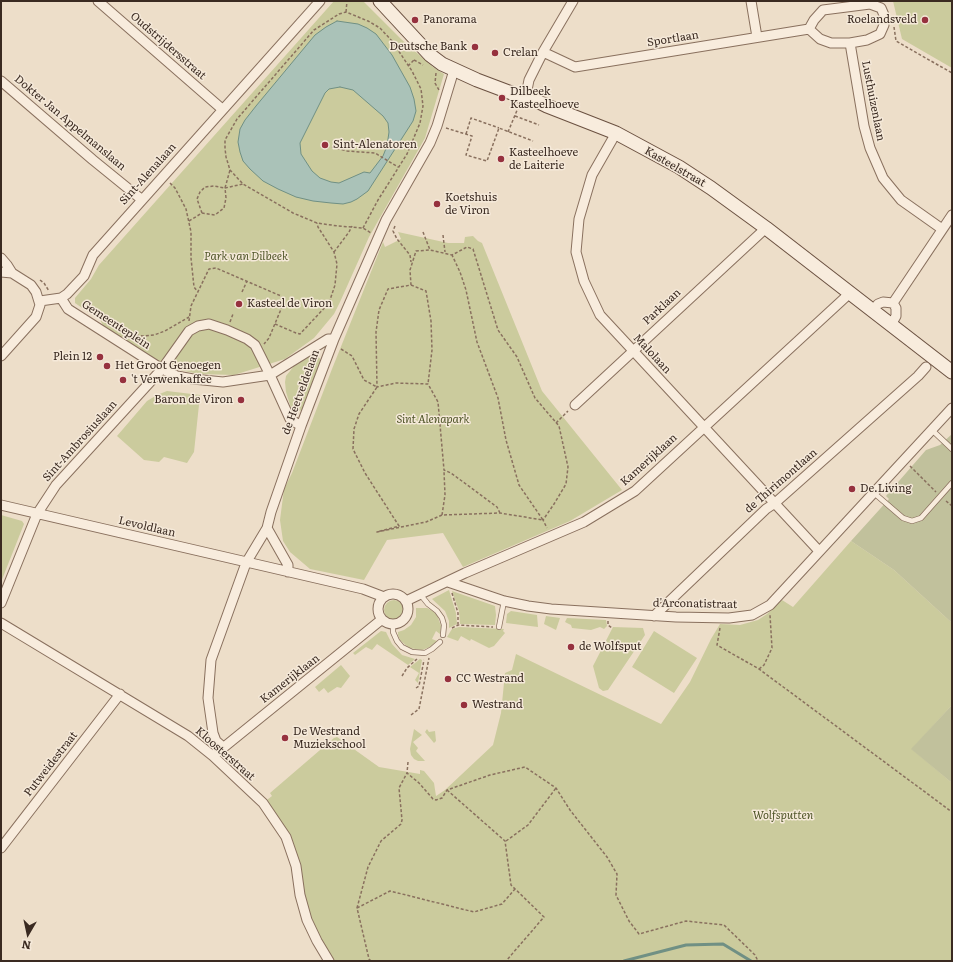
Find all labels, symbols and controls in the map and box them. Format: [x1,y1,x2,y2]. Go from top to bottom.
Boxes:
street label: Oudstrijdersstraat [127,10,209,82]
place label: Panorama [423,13,477,27]
place label: Roelandsveld [847,13,917,27]
marker: Panorama [410,15,420,25]
marker: Roelandsveld [920,15,930,25]
street label: Sportlaan [646,28,700,50]
place label: Deutsche Bank [389,40,467,54]
marker: Deutsche Bank [470,42,480,52]
place label: Crelan [503,46,538,60]
marker: Crelan [490,48,500,58]
street label: Lusthuizenlaan [859,60,887,142]
street label: Dokter Jan Appelmanslaan [12,72,128,174]
place label: Dilbeek Kasteelhoeve [510,85,579,111]
marker: Dilbeek Kasteelhoeve [497,93,507,103]
place label: Sint-Alenatoren [333,138,417,152]
street label: Sint-Alenalaan [117,140,179,208]
marker: Sint-Alenatoren [320,140,330,150]
street label: Kasteelstraat [642,144,708,190]
place label: Kasteelhoeve de Laiterie [509,146,578,172]
marker: Kasteelhoeve de Laiterie [496,154,506,164]
place label: Koetshuis de Viron [445,191,497,217]
marker: Koetshuis de Viron [432,199,442,209]
park label: Park van Dilbeek [204,250,288,264]
street label: Parklaan [640,286,684,328]
place label: Kasteel de Viron [247,297,332,311]
street label: Gemeenteplein [79,298,153,352]
marker: Kasteel de Viron [234,299,244,309]
street label: Malolaan [630,331,674,377]
street label: de Heetveldelaan [279,348,323,436]
place label: Plein 12 [53,350,92,364]
marker: Plein 12 [95,352,105,362]
place label: Het Groot Genoegen [115,359,221,373]
marker: Het Groot Genoegen [102,361,112,371]
place label: 't Verwenkaffee [131,373,212,387]
marker: 't Verwenkaffee [118,375,128,385]
place label: Baron de Viron [154,393,233,407]
marker: Baron de Viron [236,395,246,405]
street label: Sint-Ambrosiuslaan [40,398,120,484]
park label: Sint Alenapark [396,413,470,427]
street label: Kamerijklaan [618,431,680,489]
street label: de Thirimontlaan [742,446,820,516]
place label: De.Living [860,482,912,496]
marker: De.Living [847,484,857,494]
street label: Levoldlaan [117,514,177,540]
street label: d'Arconatistraat [653,597,737,611]
place label: de Wolfsput [579,640,641,654]
marker: de Wolfsput [566,642,576,652]
street label: Kamerijklaan [258,652,322,706]
place label: CC Westrand [456,672,524,686]
marker: CC Westrand [443,674,453,684]
place label: Westrand [472,698,523,712]
marker: Westrand [459,700,469,710]
street label: Kloosterstraat [192,724,258,784]
place label: De Westrand Muziekschool [293,725,366,751]
street label: Putweidestraat [22,729,80,799]
marker: De Westrand Muziekschool [280,733,290,743]
park label: Wolfsputten [753,809,813,823]
north arrow [8,914,48,954]
text: N [20,937,32,954]

